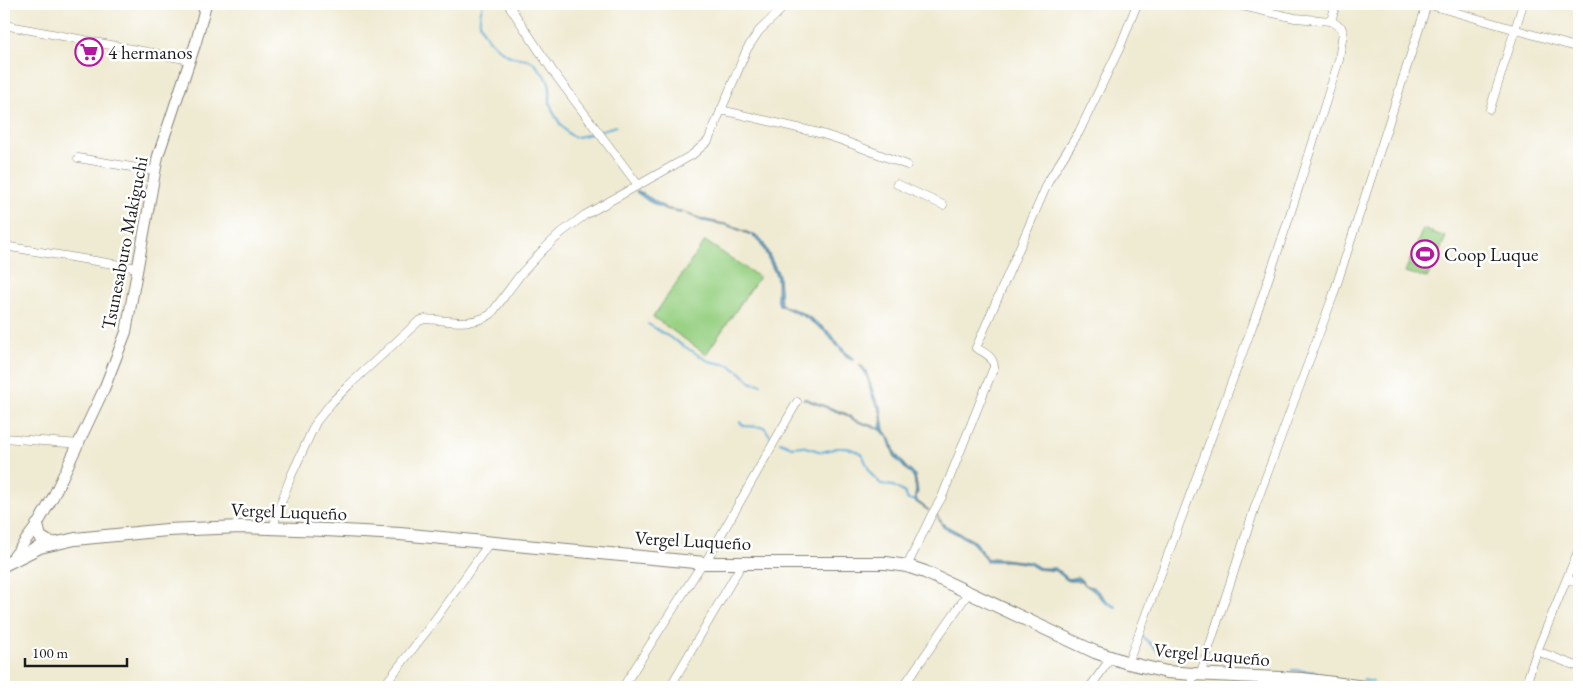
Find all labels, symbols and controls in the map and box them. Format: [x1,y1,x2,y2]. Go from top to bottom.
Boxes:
supermarket icon: 4 hermanos [74,37,104,67]
place label: 4 hermanos [108,40,192,65]
street label: Tsunesaburo Makiguchi [95,154,154,332]
sports icon: Coop Luque [1410,239,1440,269]
place label: Coop Luque [1444,242,1538,267]
street label: Vergel Luqueño [230,497,348,526]
street label: Vergel Luqueño [634,525,752,556]
scale bar [25,636,128,668]
street label: Vergel Luqueño [1153,637,1271,672]
text: 100 m [32,643,69,662]

